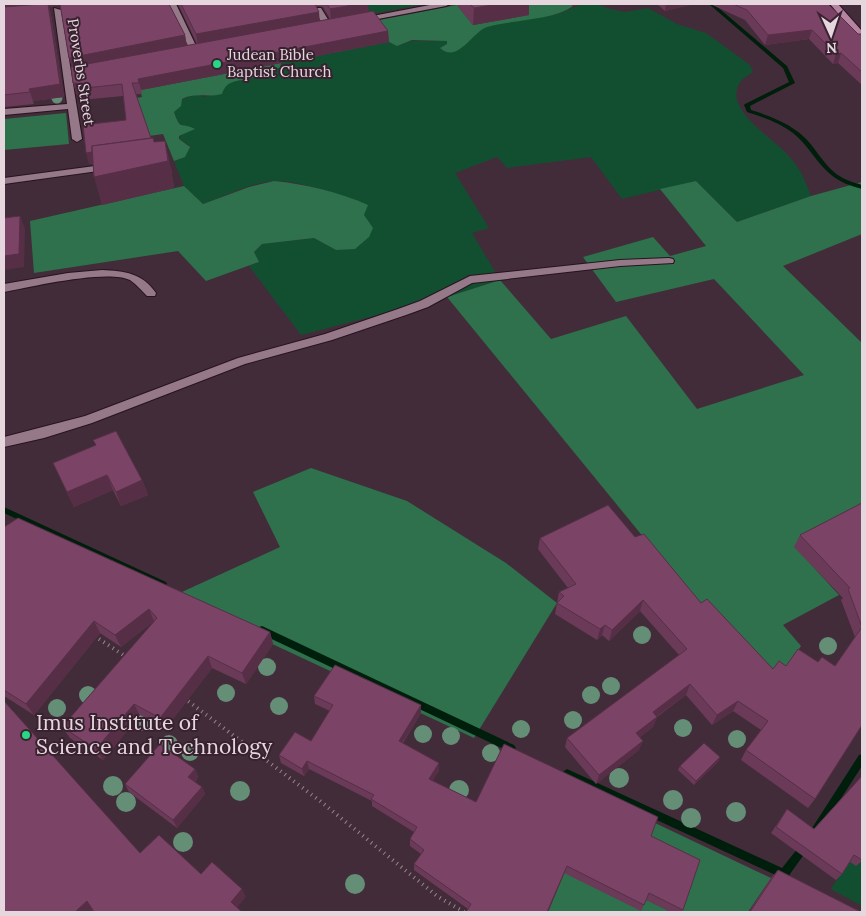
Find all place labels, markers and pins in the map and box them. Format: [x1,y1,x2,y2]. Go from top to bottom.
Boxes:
place label: Judean Bible Baptist Church [226,45,332,81]
marker: Judean Bible Baptist Church [211,58,223,70]
place label: Imus Institute of Science and Technology [36,709,272,760]
marker: Imus Institute of Science and Technology [20,729,32,741]

